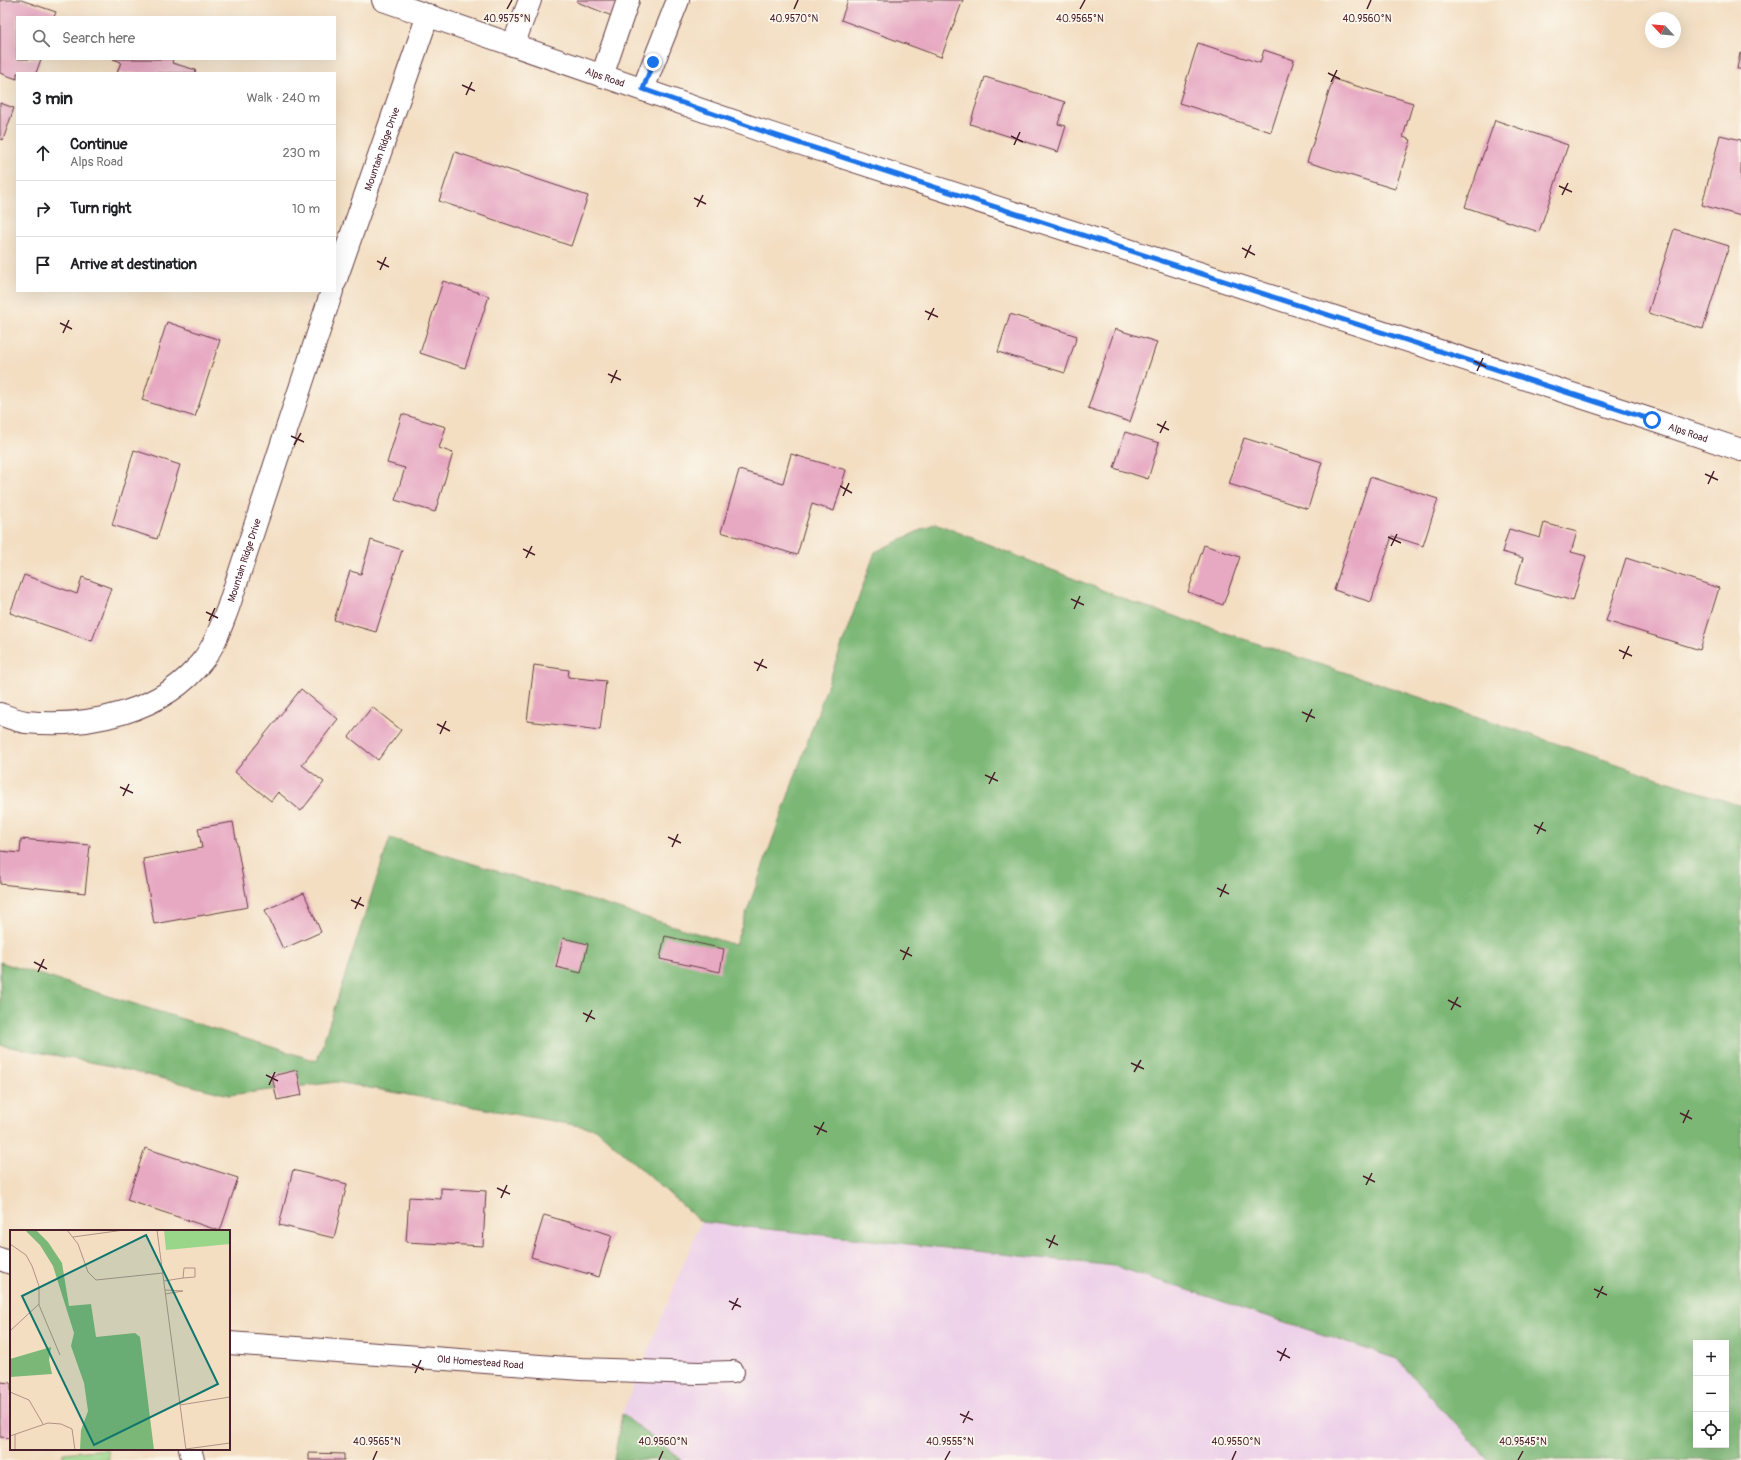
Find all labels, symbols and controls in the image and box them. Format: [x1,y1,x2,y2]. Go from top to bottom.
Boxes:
north arrow [1645,12,1681,48]
text: 40.9575°N [483,13,531,25]
text: 40.9570°N [770,13,819,25]
text: 40.9565°N [1056,13,1104,25]
text: 40.9560°N [1342,13,1392,25]
search box [16,16,336,60]
icon: search [30,27,52,49]
text: Search here [62,29,135,48]
route end [644,53,662,71]
street label: Alps Road [583,65,626,90]
text: 3 min [32,88,73,109]
text: Walk · 240 m [246,90,320,106]
street label: Mountain Ridge Drive [362,106,402,192]
text: Continue [70,135,128,154]
icon: ahead [32,142,54,164]
text: 230 m [283,145,320,161]
text: Alps Road [70,154,123,170]
icon: right [32,198,54,220]
text: Turn right [70,199,131,218]
text: 10 m [292,201,320,217]
icon: arrive [32,254,54,276]
text: Arrive at destination [70,255,197,274]
route start [1643,411,1661,429]
street label: Alps Road [1667,421,1709,445]
street label: Mountain Ridge Drive [225,517,264,604]
inset map [10,1230,230,1450]
map controls [1693,1340,1729,1448]
button: + [1693,1340,1729,1376]
street label: Old Homestead Road [436,1353,524,1372]
button: − [1693,1376,1729,1412]
button: locate [1693,1412,1729,1448]
text: 40.9565°N [353,1436,401,1448]
text: 40.9560°N [638,1436,688,1448]
text: 40.9555°N [926,1436,974,1448]
text: 40.9550°N [1212,1436,1261,1448]
text: 40.9545°N [1499,1436,1547,1448]

